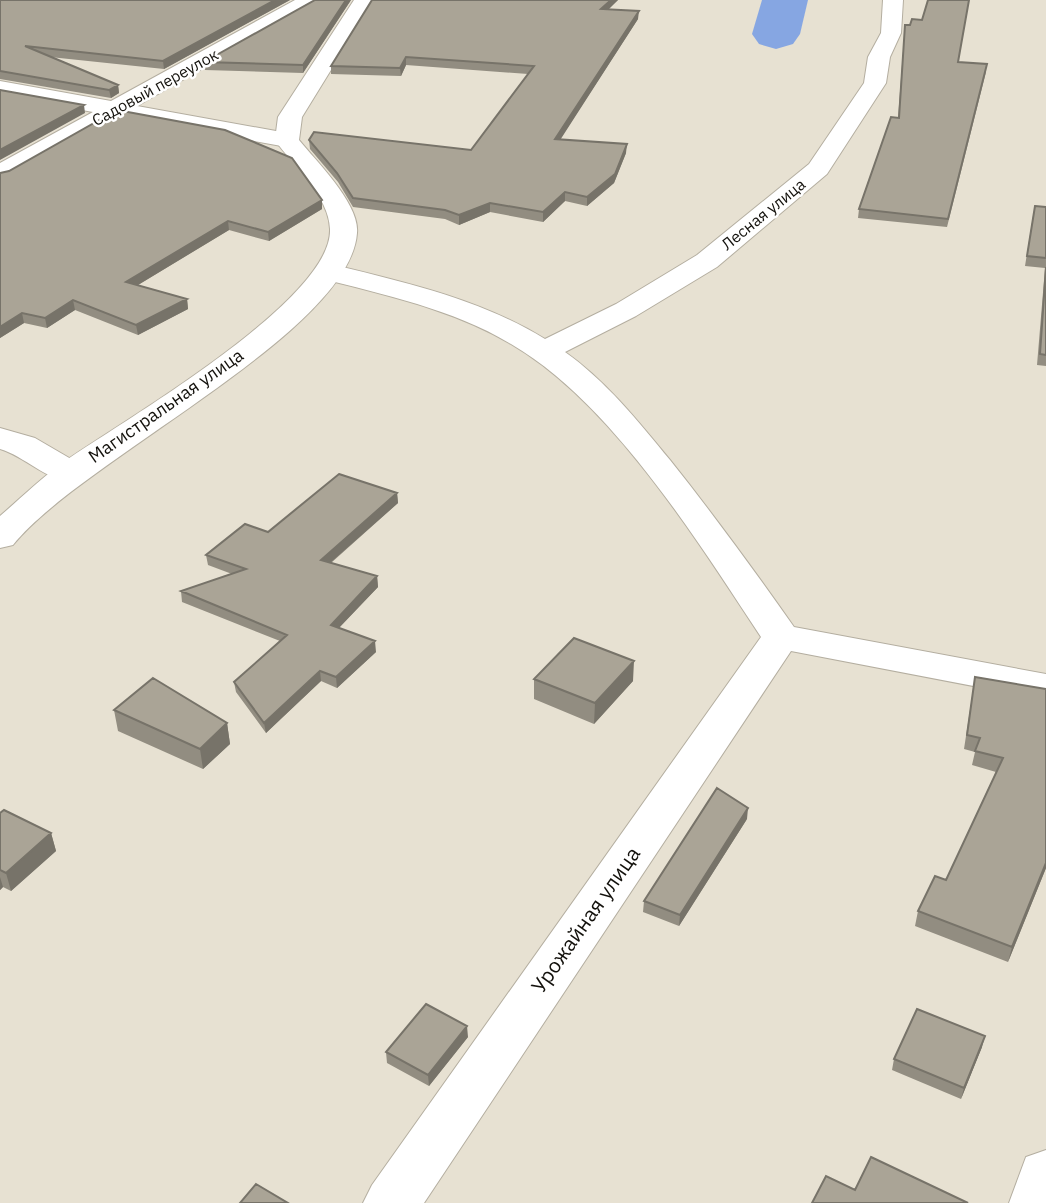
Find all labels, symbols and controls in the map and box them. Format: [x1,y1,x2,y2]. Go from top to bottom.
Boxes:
street label: Садовый переулок [88,44,222,130]
street label: Лесная улица [717,174,809,254]
street label: Магистральная улица [84,343,248,468]
street label: Урожайная улица [524,841,646,998]

